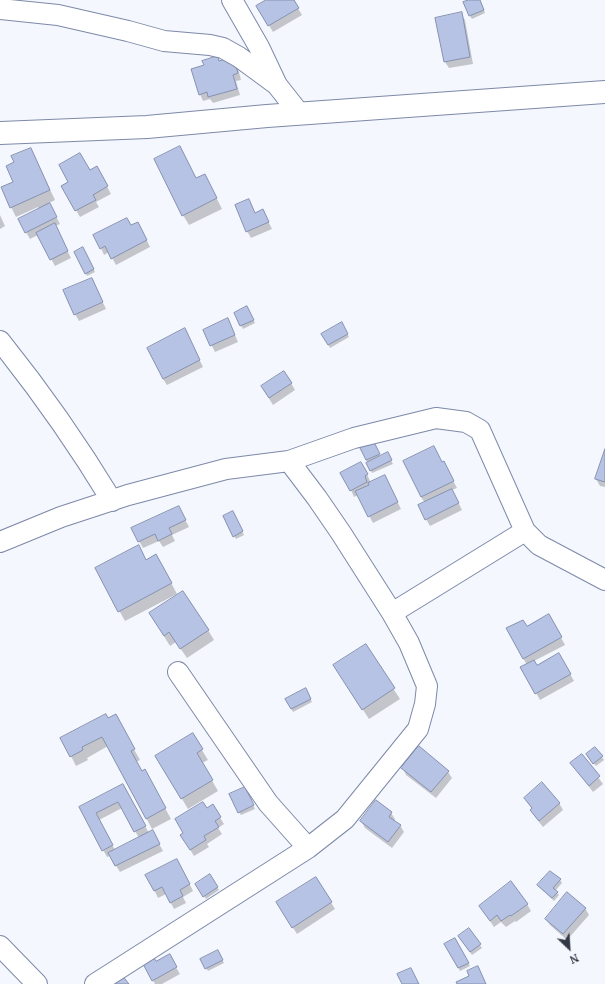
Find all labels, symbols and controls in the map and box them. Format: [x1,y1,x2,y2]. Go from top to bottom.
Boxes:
north arrow [549,928,589,968]
text: N [567,951,581,967]

